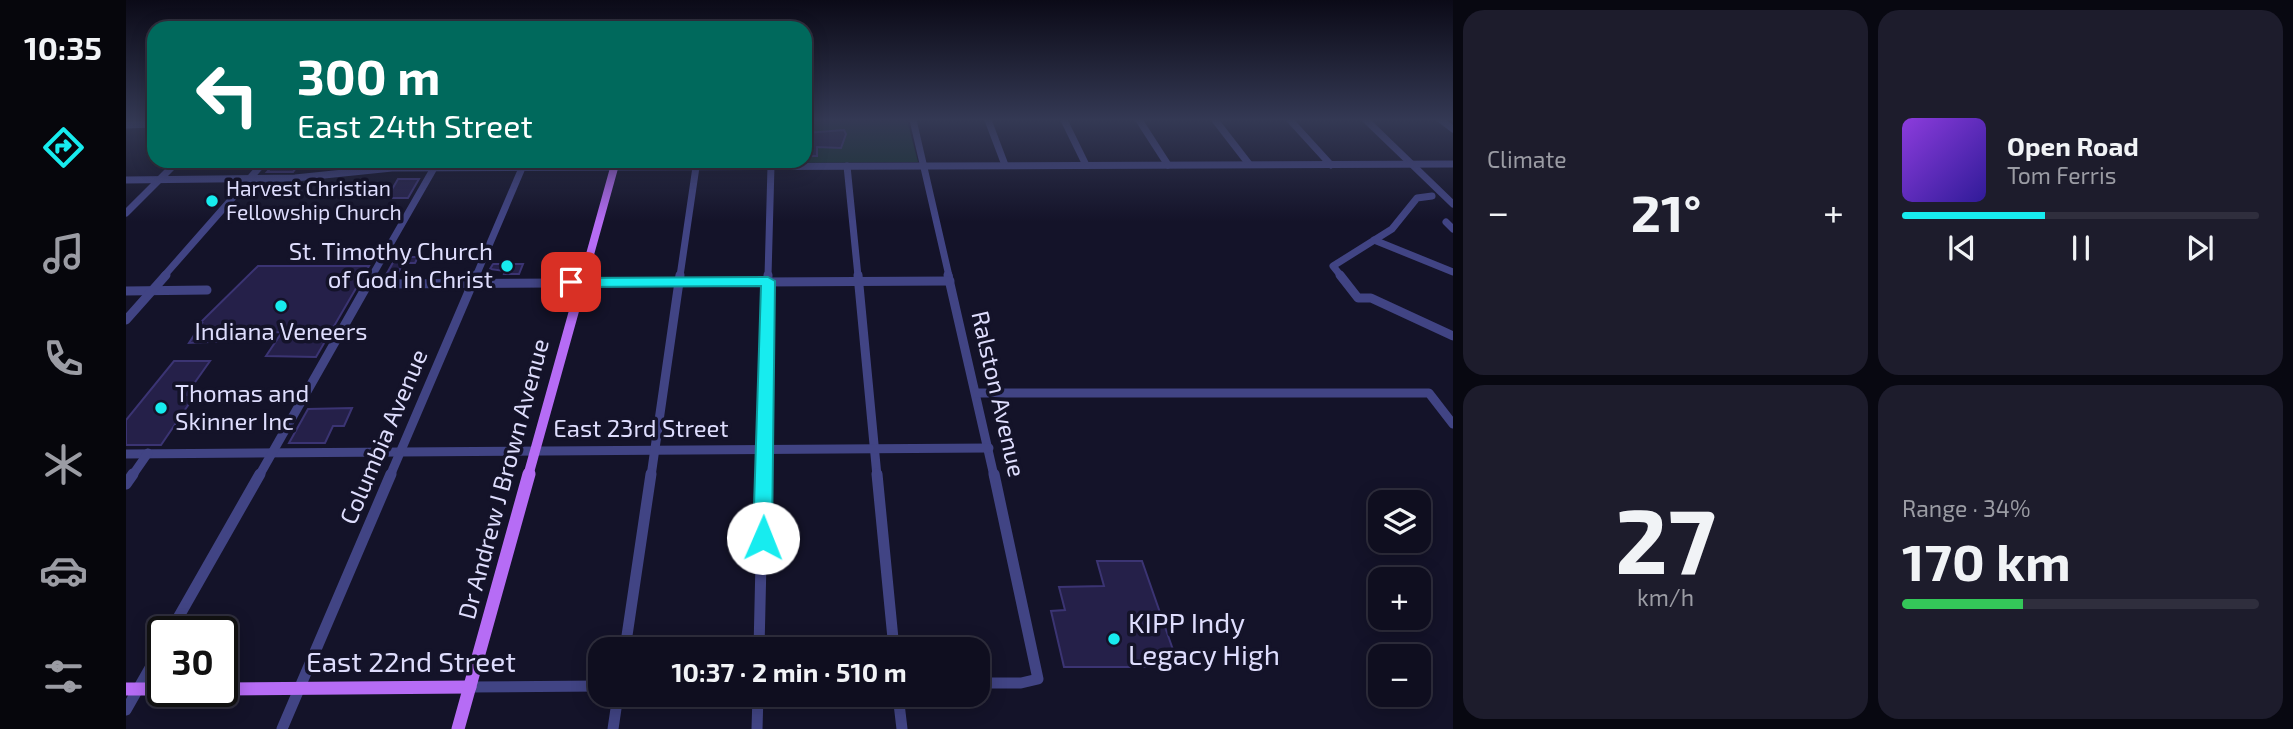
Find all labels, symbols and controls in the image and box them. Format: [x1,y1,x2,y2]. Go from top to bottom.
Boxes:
text: 10:35 [24,28,102,66]
text: 300 m [297,46,440,105]
icon: left [182,49,273,140]
text: East 24th Street [297,106,533,144]
icon: directions [39,123,88,172]
text: Open Road [2007,130,2139,161]
text: Climate [1487,145,1567,173]
text: Tom Ferris [2007,161,2116,189]
place label: Harvest Christian Fellowship Church [226,175,402,224]
text: 21° [1631,180,1701,242]
text: − [1487,188,1509,234]
text: + [1823,188,1844,234]
marker: Harvest Christian Fellowship Church [204,193,220,209]
icon: music [39,229,88,278]
icon: previous [1943,229,1981,267]
icon: pause [2062,229,2100,267]
icon: next [2181,229,2219,267]
place label: St. Timothy Church of God in Christ [289,236,493,293]
pin [541,252,601,312]
marker: St. Timothy Church of God in Christ [499,258,515,274]
icon: arrive [552,263,590,301]
marker: Indiana Veneers [273,298,289,314]
street label: Ralston Avenue [966,308,1033,479]
place label: Indiana Veneers [194,316,368,345]
icon: phone [39,334,88,383]
street label: Dr Andrew J Brown Avenue [451,335,554,622]
street label: Columbia Avenue [333,345,433,528]
place label: Thomas and Skinner Inc [175,378,309,435]
marker: Thomas and Skinner Inc [153,400,169,416]
street label: East 23rd Street [553,413,729,442]
icon: climate [39,440,88,489]
text: 27 [1615,483,1716,592]
map controls [1368,490,1431,707]
button: layers [1368,490,1431,553]
text: Range · 34% [1902,494,2030,522]
position arrow [726,501,800,575]
text: 170 km [1902,529,2071,591]
icon: car [39,546,88,595]
button: + [1368,567,1431,630]
text: km/h [1637,583,1694,611]
place label: KIPP Indy Legacy High [1128,605,1280,671]
speed limit sign: 30 [147,616,238,707]
marker: KIPP Indy Legacy High [1106,631,1122,647]
street label: East 22nd Street [306,644,516,678]
button: − [1368,644,1431,707]
icon: filters [39,652,88,701]
text: 10:37 · 2 min · 510 m [671,656,907,687]

